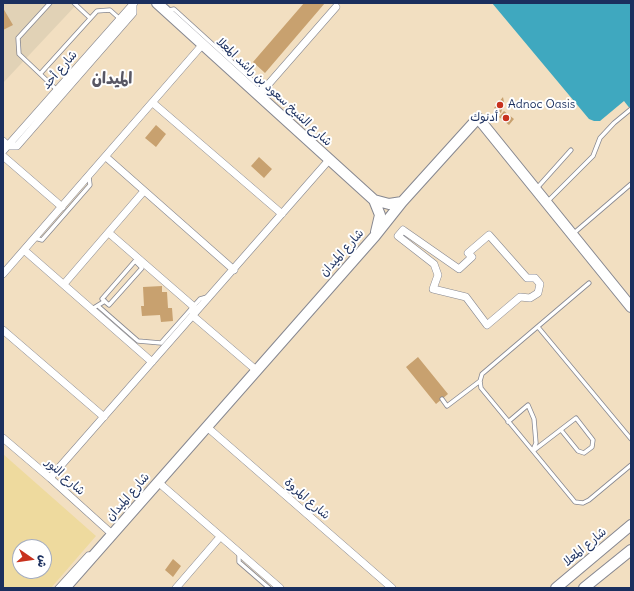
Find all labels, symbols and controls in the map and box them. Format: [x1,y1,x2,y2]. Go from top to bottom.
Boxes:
street label: شارع الشيخ سعود بن راشد المعلا [213,35,335,149]
street label: شارع أحد [39,48,81,92]
district label: الميدان [92,69,132,89]
place label: Adnoc Oasis [508,98,575,112]
marker: Adnoc Oasis [495,100,505,110]
place label: أدنوك [470,111,498,125]
marker: أدنوك [501,113,511,123]
street label: شارع الميدان [317,226,367,280]
street label: شارع النور [42,455,88,499]
street label: شارع الميدان [103,470,153,524]
street label: شارع المروة [281,475,333,523]
street label: شارع المعلا [560,525,610,569]
north arrow [12,539,52,579]
text: ش [35,554,51,569]

